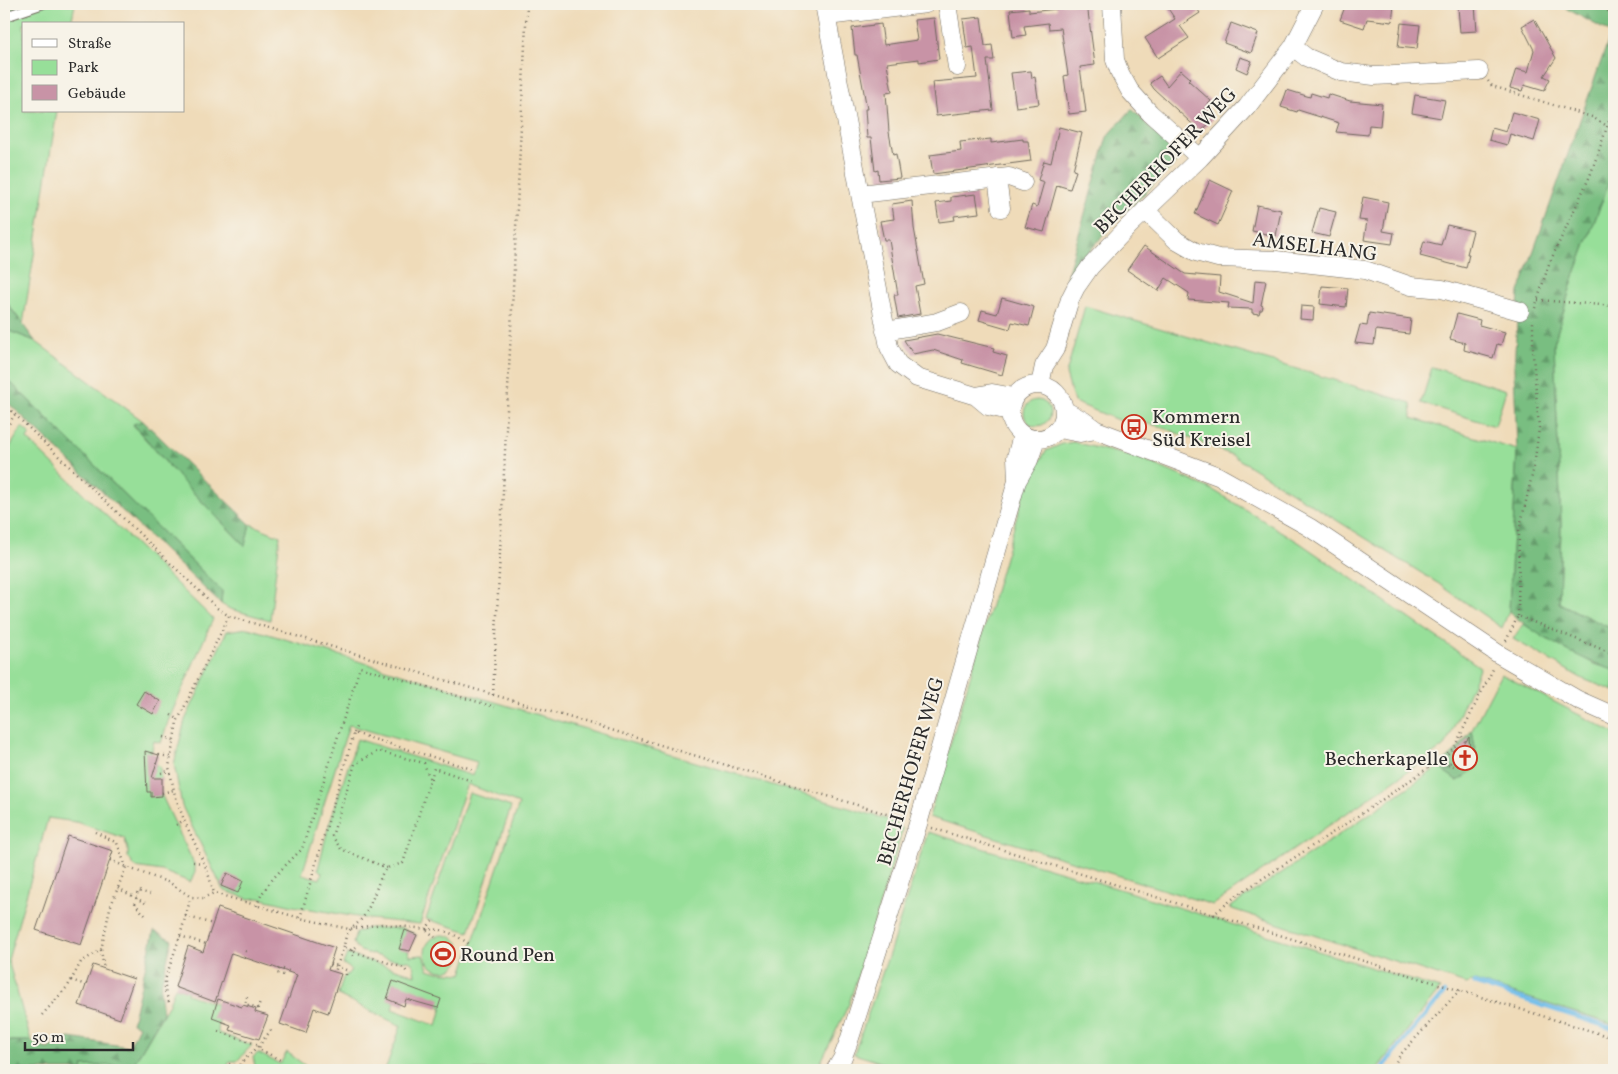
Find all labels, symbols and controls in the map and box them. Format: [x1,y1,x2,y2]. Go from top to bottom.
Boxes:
legend [22,22,185,112]
text: Straße [68,34,111,55]
text: Park [68,58,99,79]
street label: BECHERHOFER WEG [1089,82,1244,241]
text: Gebäude [68,84,126,105]
street label: AMSELHANG [1251,226,1379,270]
place label: Kommern Süd Kreisel [1152,404,1251,455]
bus stop icon: Kommern Süd Kreisel [1121,414,1147,440]
street label: BECHERHOFER WEG [872,674,952,869]
church icon: Becherkapelle [1452,745,1478,771]
place label: Becherkapelle [1325,746,1448,774]
sports icon: Round Pen [430,941,456,967]
place label: Round Pen [460,942,555,970]
scale bar [25,1019,132,1051]
text: 50 m [32,1028,64,1049]

